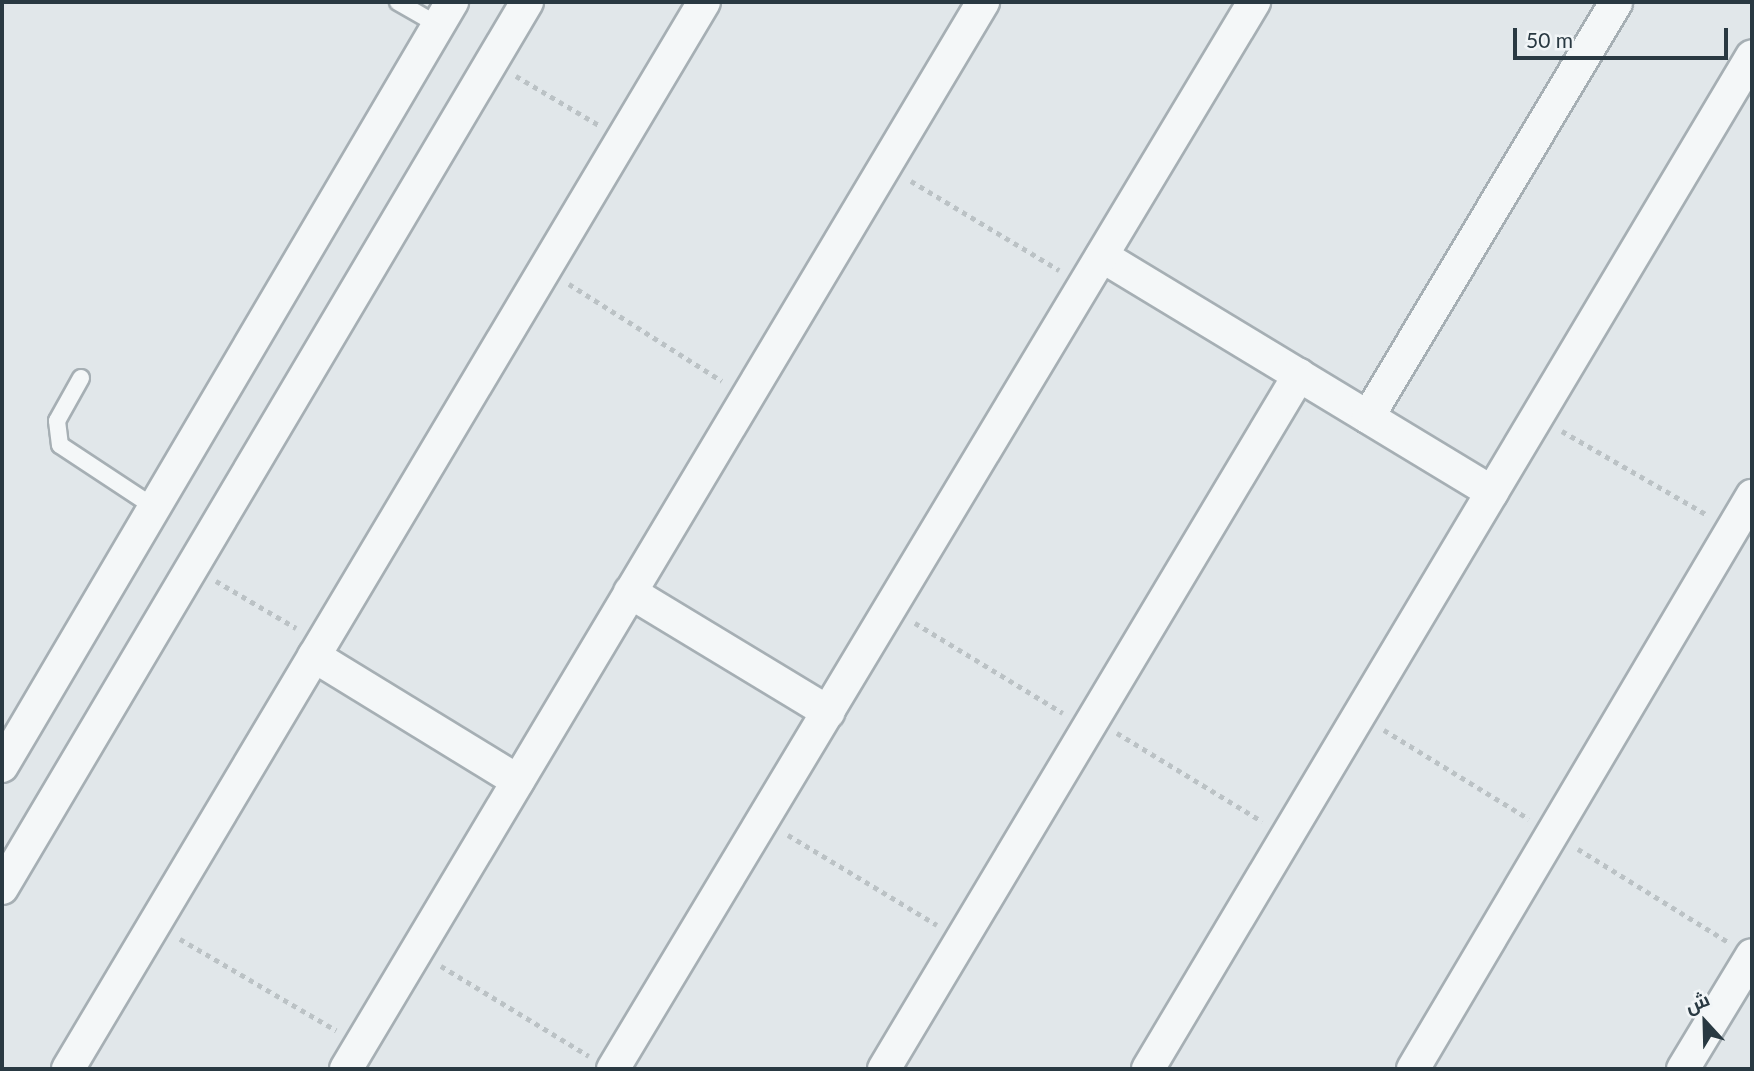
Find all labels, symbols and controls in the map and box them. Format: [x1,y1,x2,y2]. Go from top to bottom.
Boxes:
scale bar [1516,14,1731,58]
text: 50 m [1526,27,1573,52]
north arrow [1670,987,1740,1057]
text: ش [1681,987,1713,1017]

